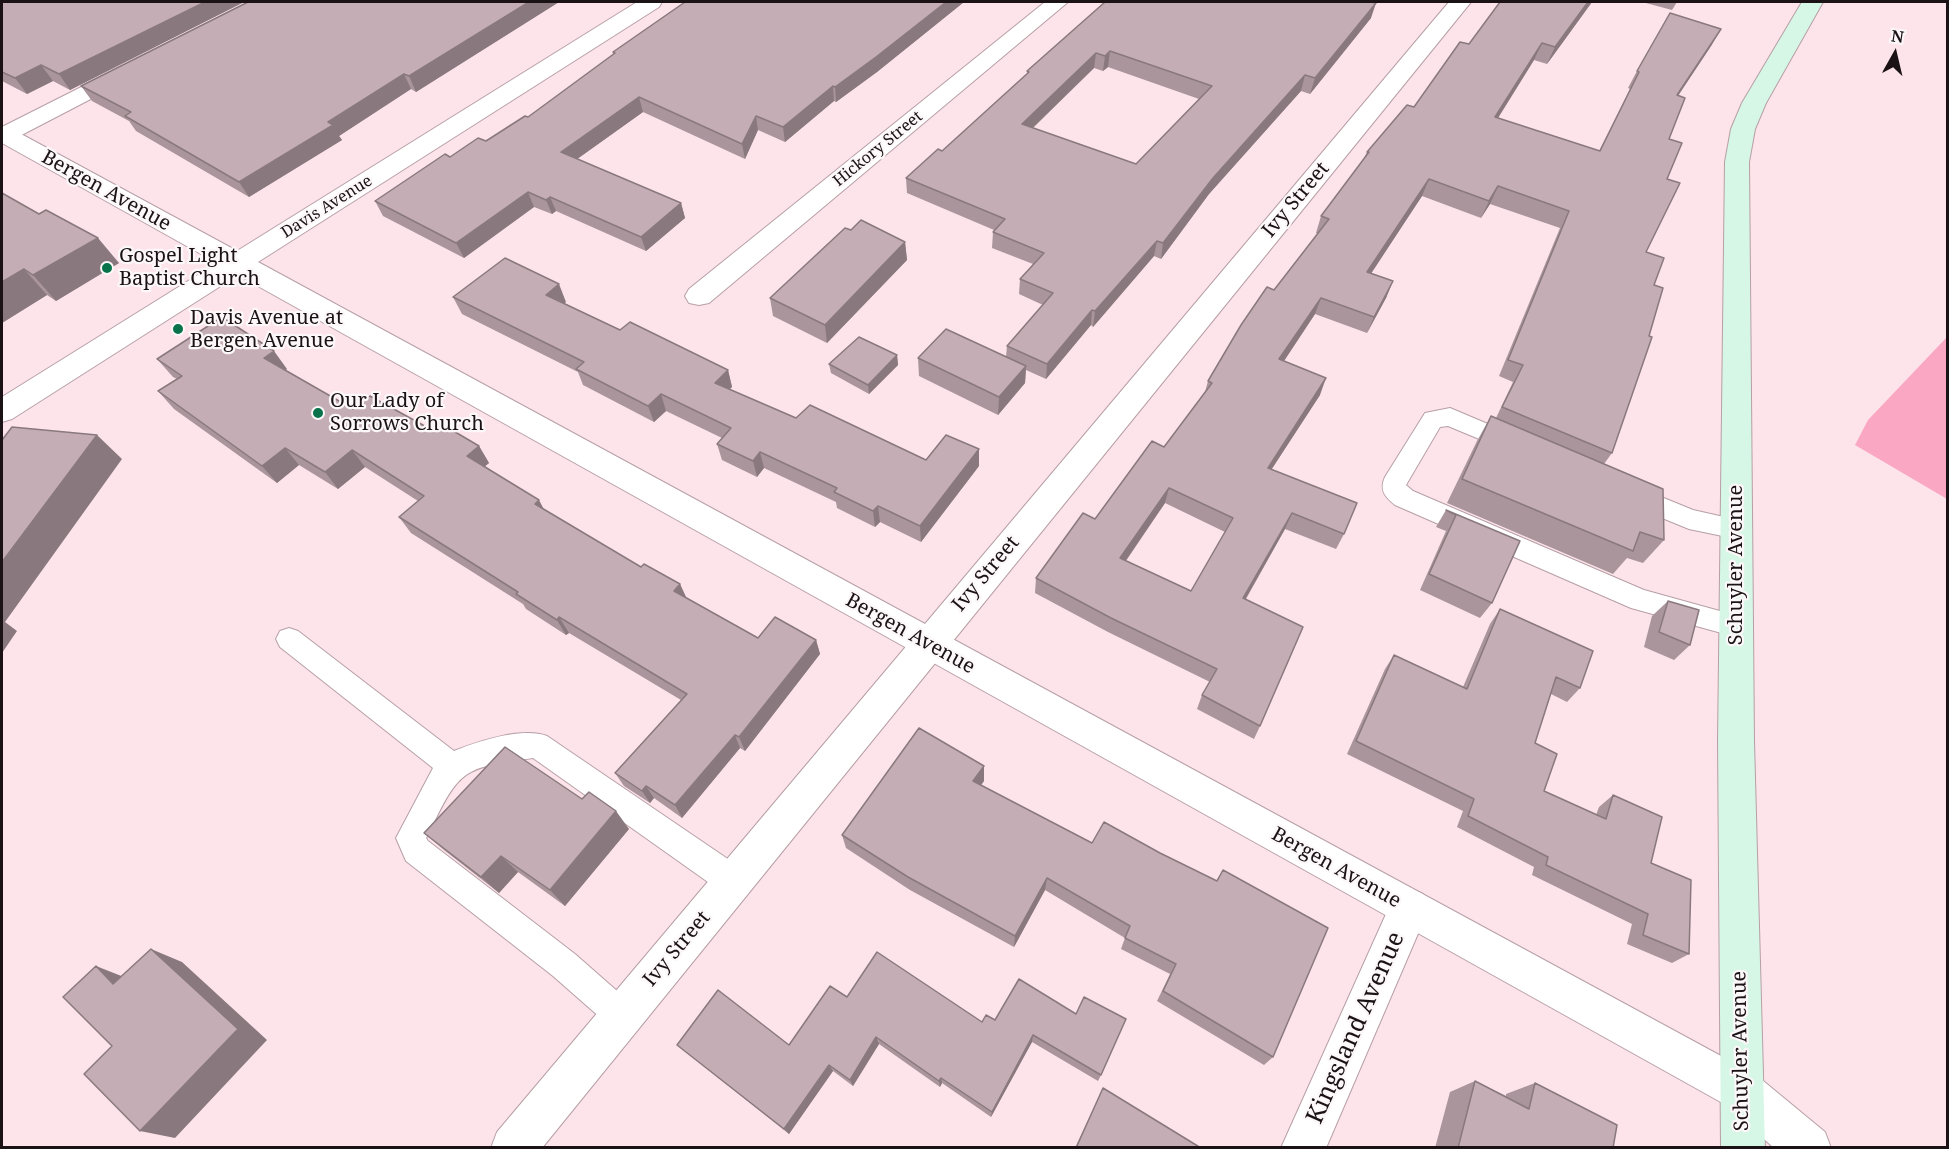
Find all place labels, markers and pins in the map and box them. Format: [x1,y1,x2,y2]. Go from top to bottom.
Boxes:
place label: Gospel Light Baptist Church [119,244,260,291]
marker: Gospel Light Baptist Church [100,261,114,275]
place label: Davis Avenue at Bergen Avenue [190,306,343,353]
marker: Davis Avenue at Bergen Avenue [171,322,185,336]
place label: Our Lady of Sorrows Church [330,389,484,436]
marker: Our Lady of Sorrows Church [311,406,325,420]

